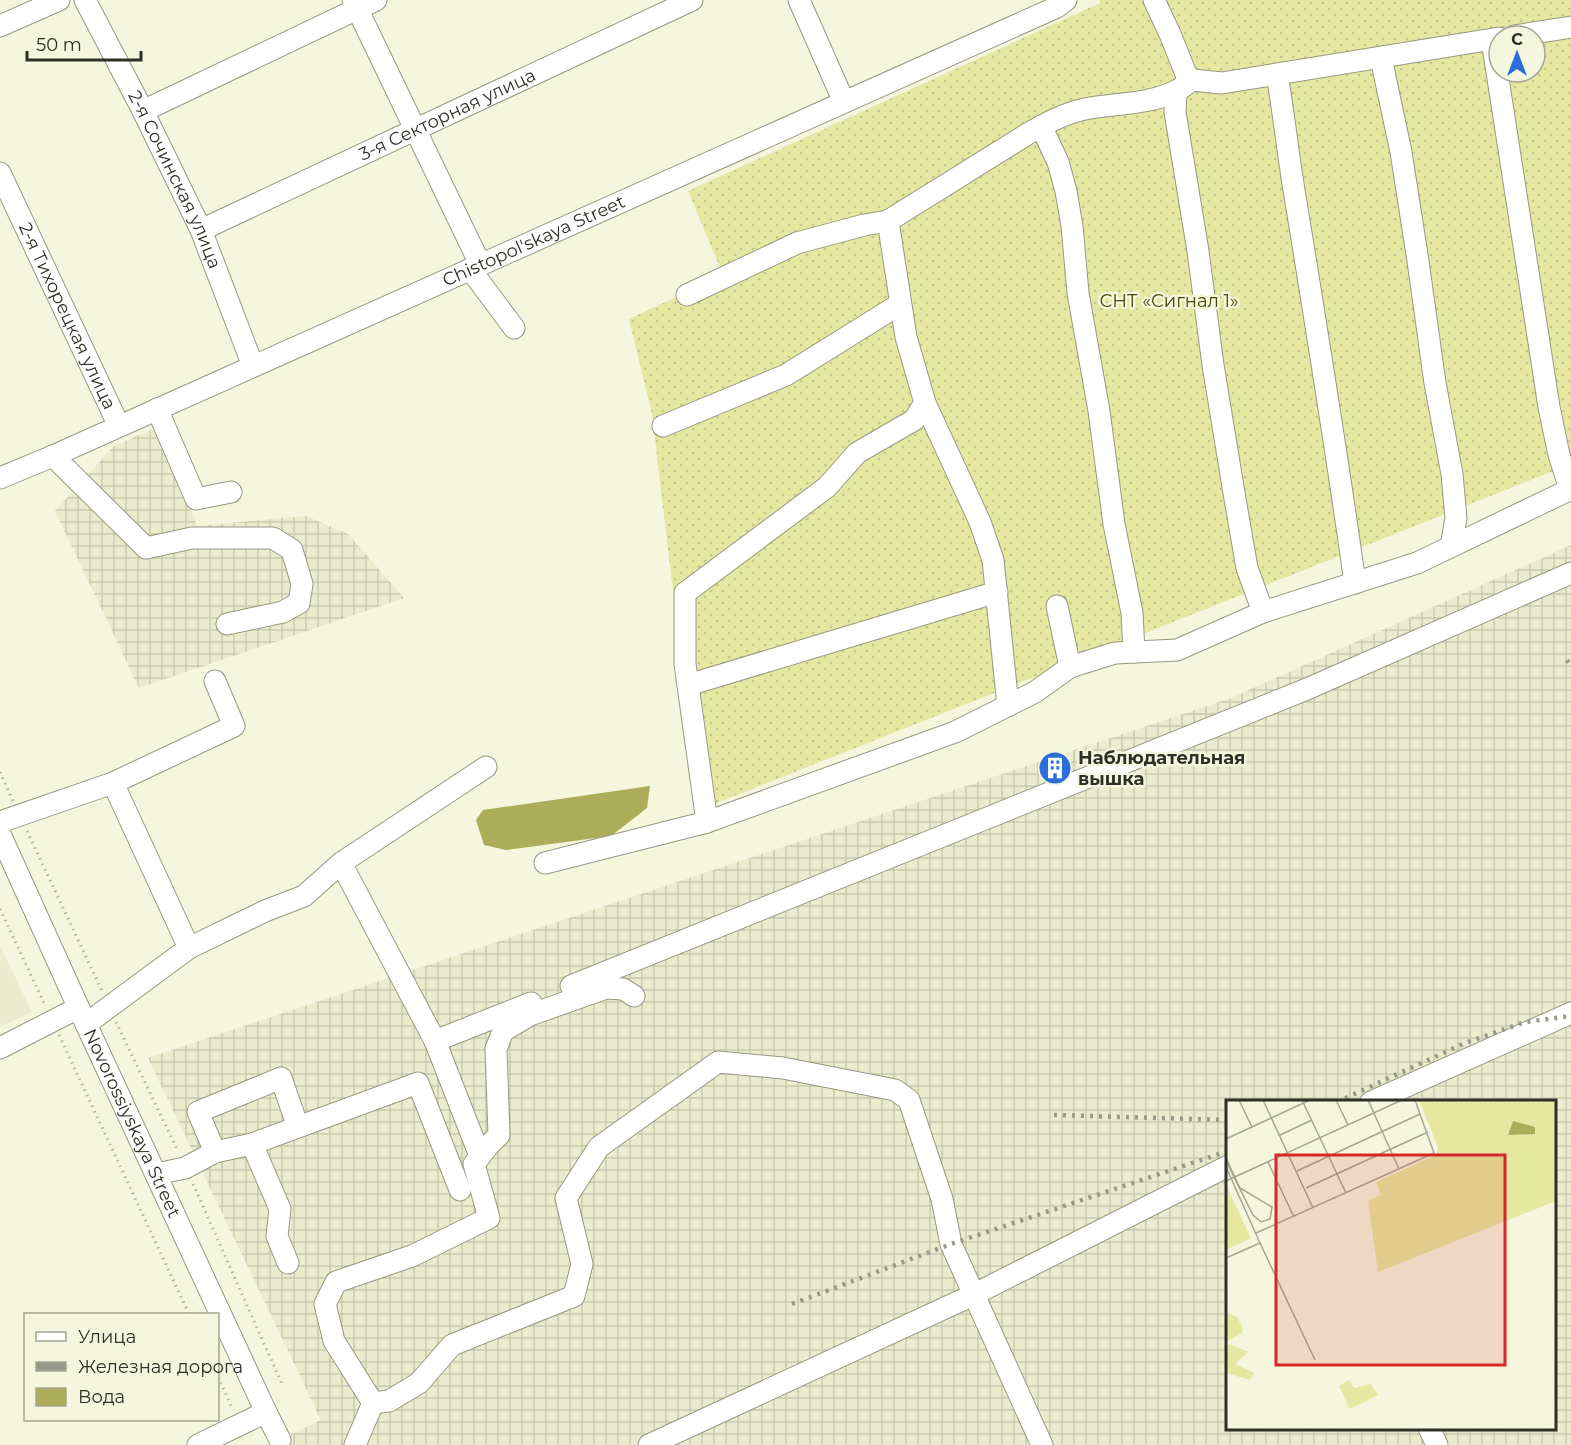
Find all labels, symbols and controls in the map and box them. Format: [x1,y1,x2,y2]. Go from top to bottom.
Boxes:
scale bar [27,24,141,62]
north arrow [1487,24,1547,84]
text: С [1511,30,1523,49]
text: 50 m [36,34,82,56]
street label: 3-я Секторная улица [355,64,539,165]
street label: 2-я Сочинская улица [123,87,226,272]
street label: Chistopol'skaya Street [439,191,628,291]
street label: 2-я Тихорецкая улица [14,219,121,413]
park label: СНТ «Сигнал 1» [1099,290,1239,312]
place label: Наблюдательная вышка [1078,747,1245,790]
building icon: Наблюдательная вышка [1037,750,1073,786]
street label: Novorossiyskaya Street [79,1025,185,1221]
inset map [1226,1100,1556,1430]
legend [24,1313,219,1421]
text: Улица [78,1326,136,1348]
text: Железная дорога [78,1356,243,1378]
text: Вода [78,1386,125,1408]

